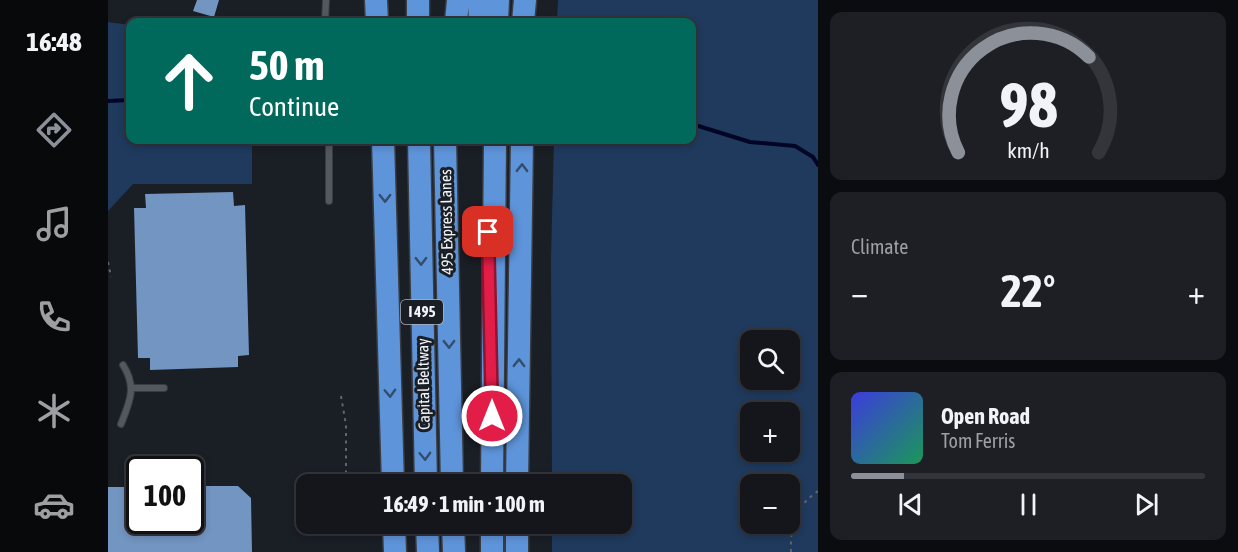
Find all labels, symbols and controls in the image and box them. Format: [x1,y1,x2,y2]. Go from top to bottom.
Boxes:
text: 16:48 [26,26,82,57]
text: 50 m [249,41,324,89]
icon: ahead [150,42,228,120]
text: 98 [999,69,1057,140]
text: Continue [249,91,339,122]
icon: directions [33,109,75,151]
text: km/h [1007,138,1049,163]
one-way arrow [516,164,528,173]
street label: 495 Express Lanes [436,169,457,275]
one-way arrow [379,193,391,202]
icon: music [33,203,75,245]
pin [462,206,513,257]
icon: arrive [471,215,504,248]
text: Climate [851,235,908,258]
one-way arrow [415,256,427,265]
text: 22° [1001,265,1055,317]
text: − [851,273,868,311]
text: + [1188,273,1205,311]
icon: phone [33,296,75,338]
road number: I 495 [401,300,443,324]
map controls [740,330,800,534]
button: search [740,330,800,390]
street label: Capital Beltway [413,338,434,430]
one-way arrow [442,339,455,348]
one-way arrow [513,359,525,368]
position arrow [460,384,524,448]
one-way arrow [384,388,397,397]
icon: climate [33,390,75,432]
button: + [740,402,800,462]
text: Open Road [941,403,1030,429]
text: Tom Ferris [941,429,1015,452]
one-way arrow [419,451,431,460]
speed limit sign: 100 [126,456,204,534]
button: − [740,474,800,534]
icon: car [33,484,75,526]
icon: previous [894,488,927,521]
icon: pause [1012,488,1045,521]
icon: next [1130,488,1163,521]
text: 16:49 · 1 min · 100 m [383,491,545,517]

